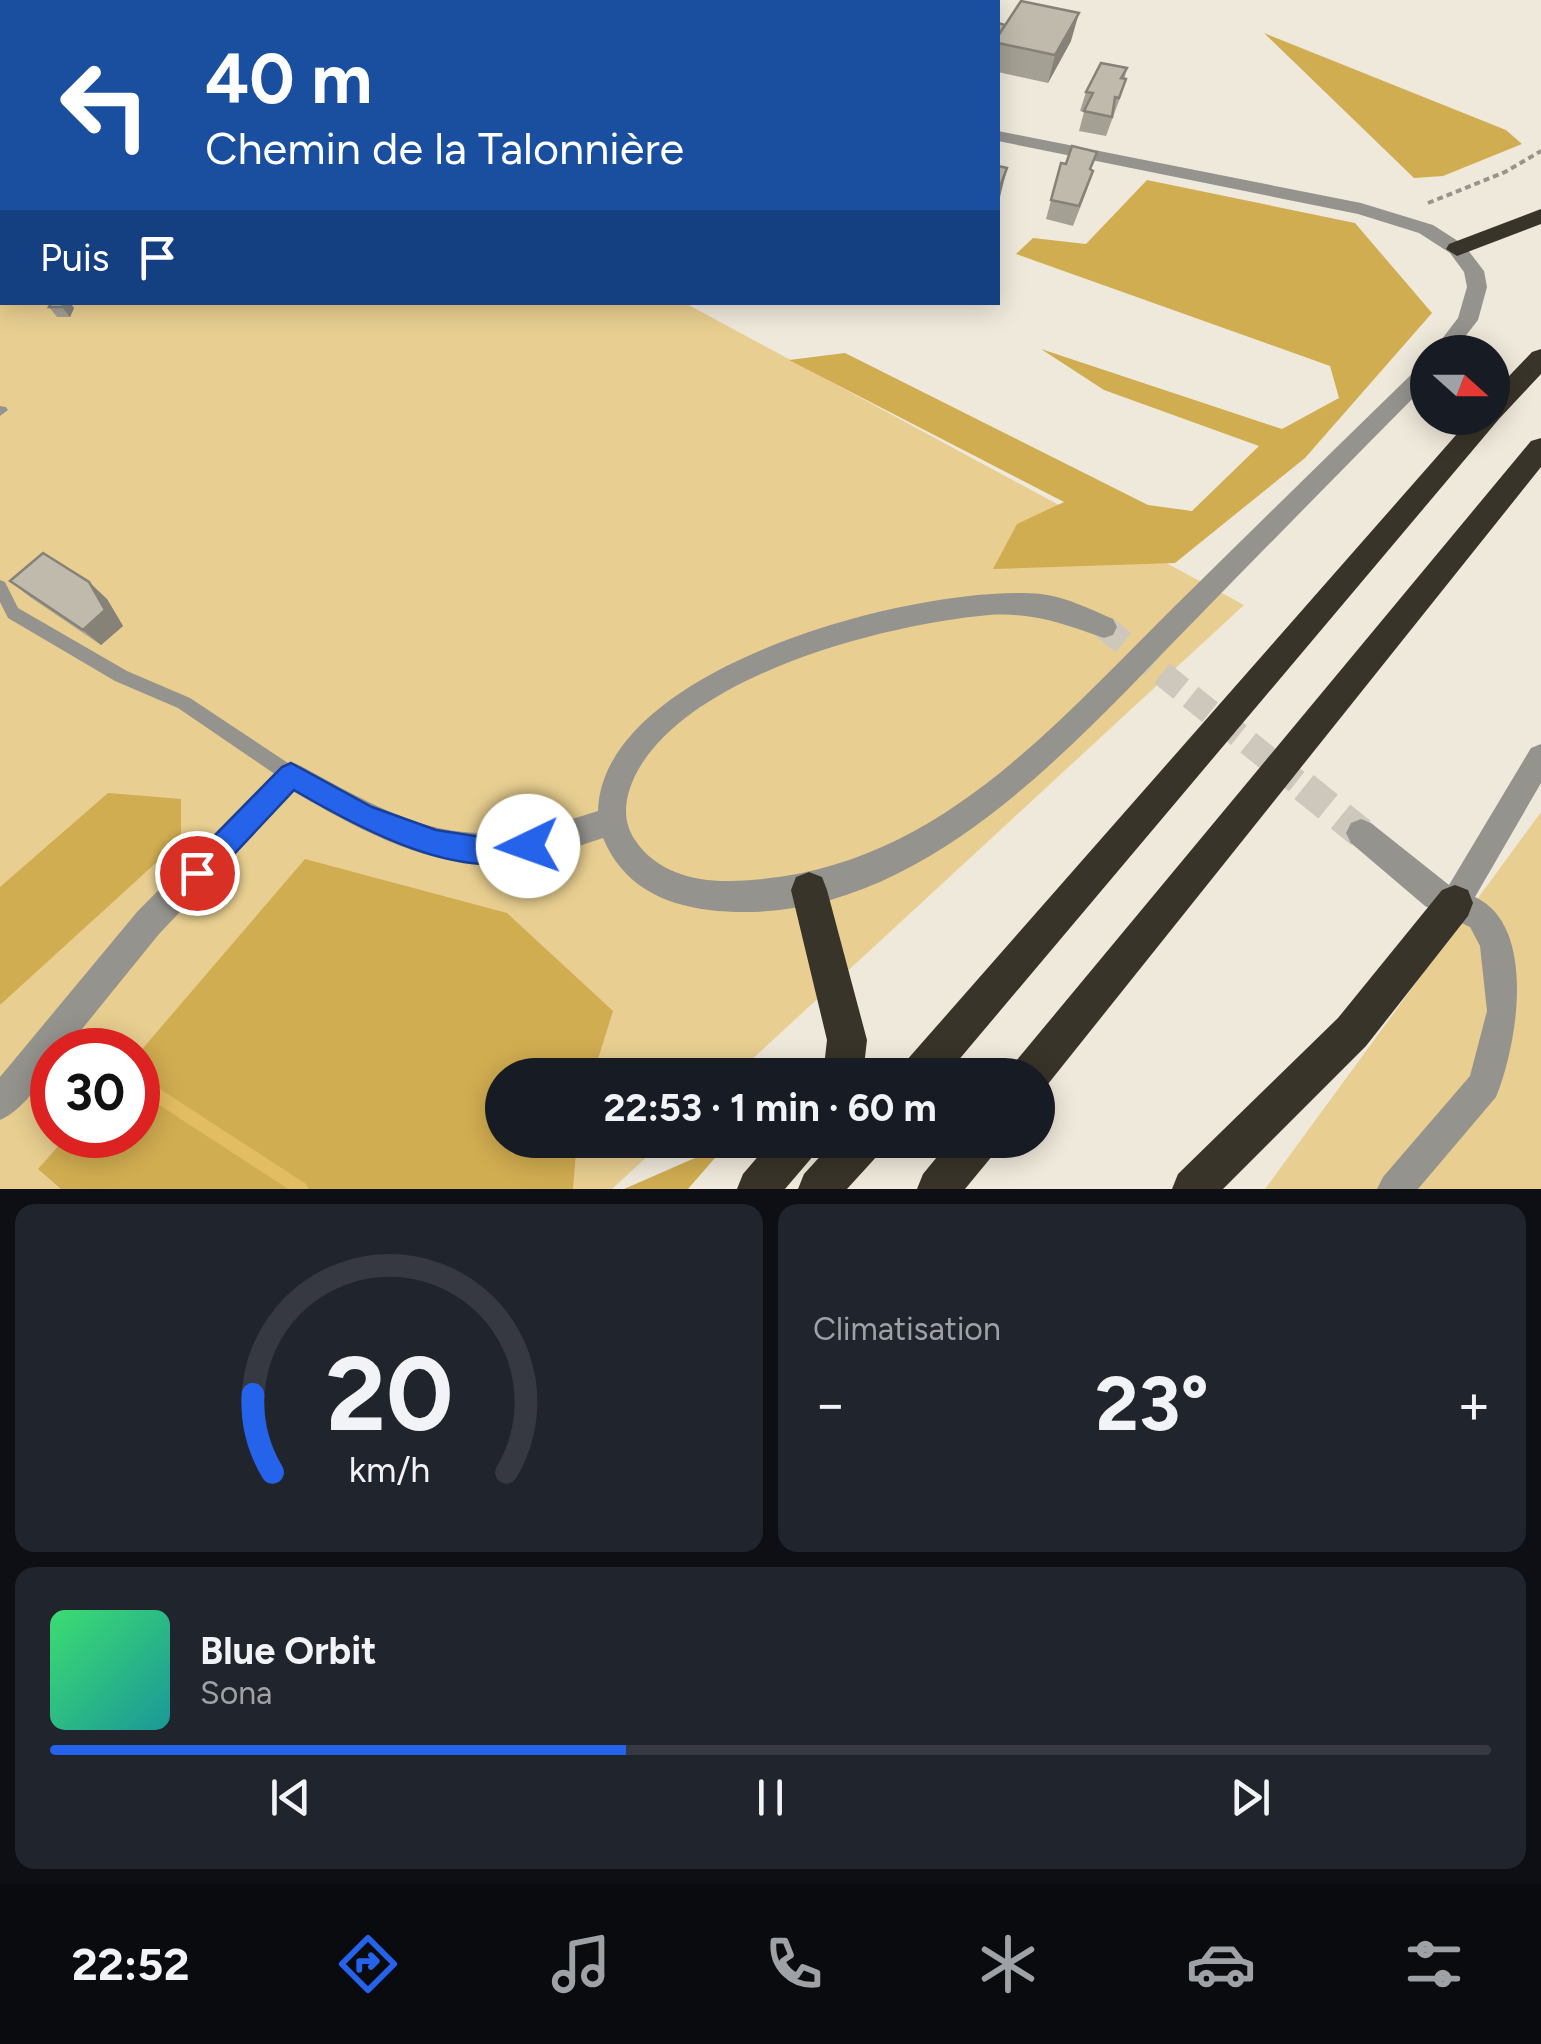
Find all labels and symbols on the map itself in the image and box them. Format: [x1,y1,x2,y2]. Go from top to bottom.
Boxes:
north arrow [1410,335,1510,435]
position arrow [476,794,580,898]
pin [155,831,240,916]
speed limit sign: 30 [30,1028,160,1158]

